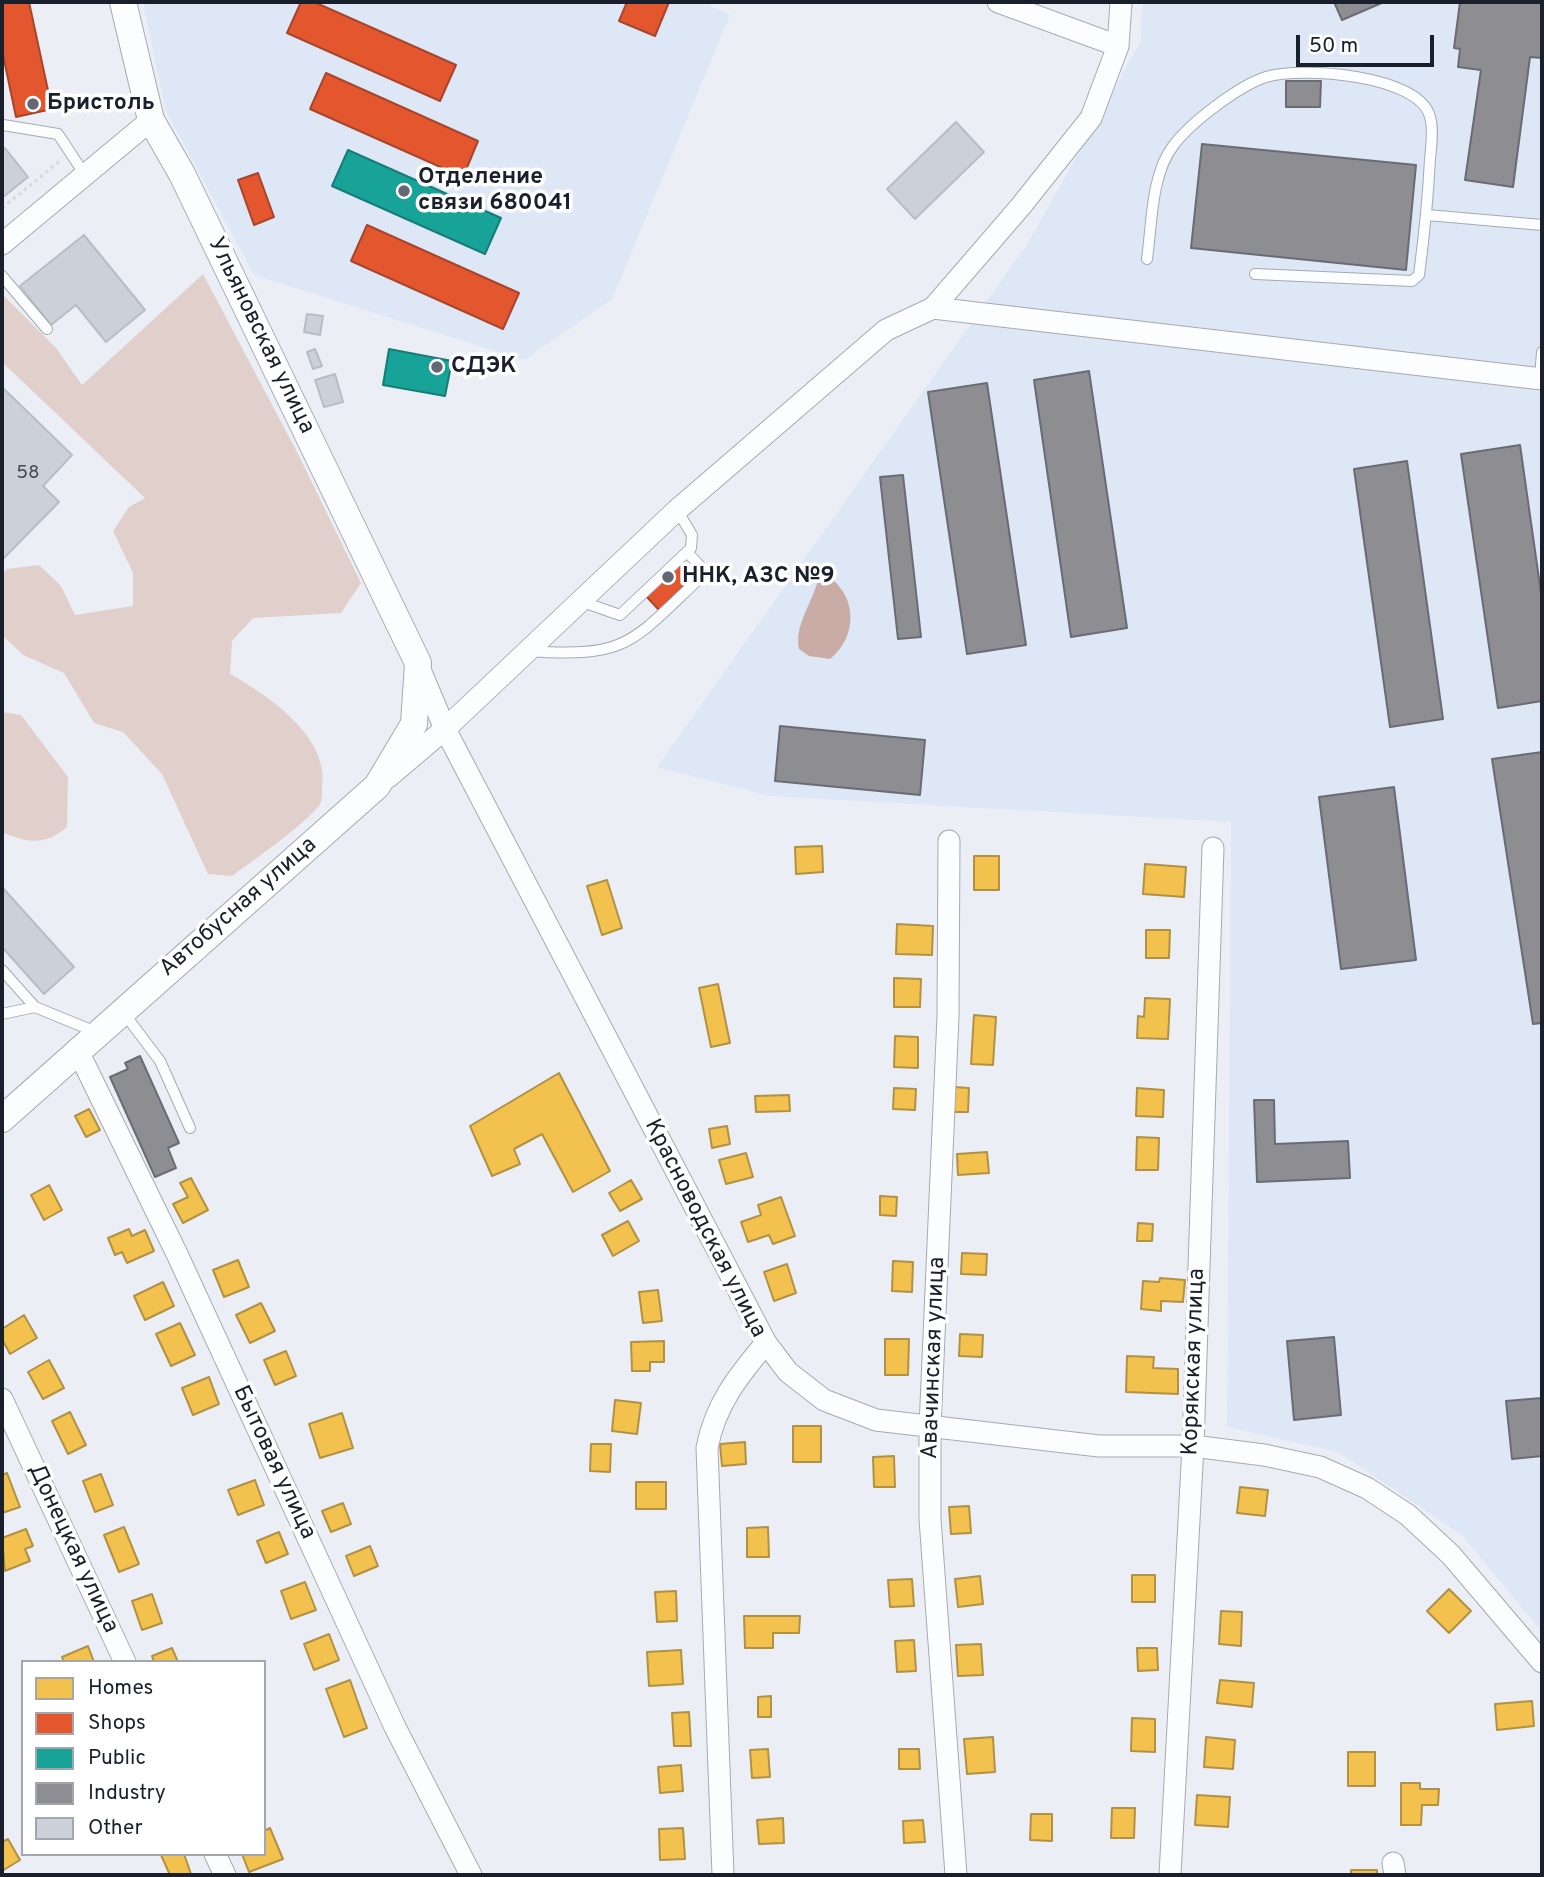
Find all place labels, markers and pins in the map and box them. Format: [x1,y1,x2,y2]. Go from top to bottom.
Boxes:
place label: Бристоль [47,90,155,118]
marker: Бристоль [25,96,41,112]
place label: Отделение связи 680041 [418,164,572,218]
marker: Отделение связи 680041 [396,183,412,199]
place label: СДЭК [451,353,517,381]
marker: СДЭК [429,359,445,375]
place label: ННК, АЗС №9 [682,563,835,591]
marker: ННК, АЗС №9 [660,569,676,585]

